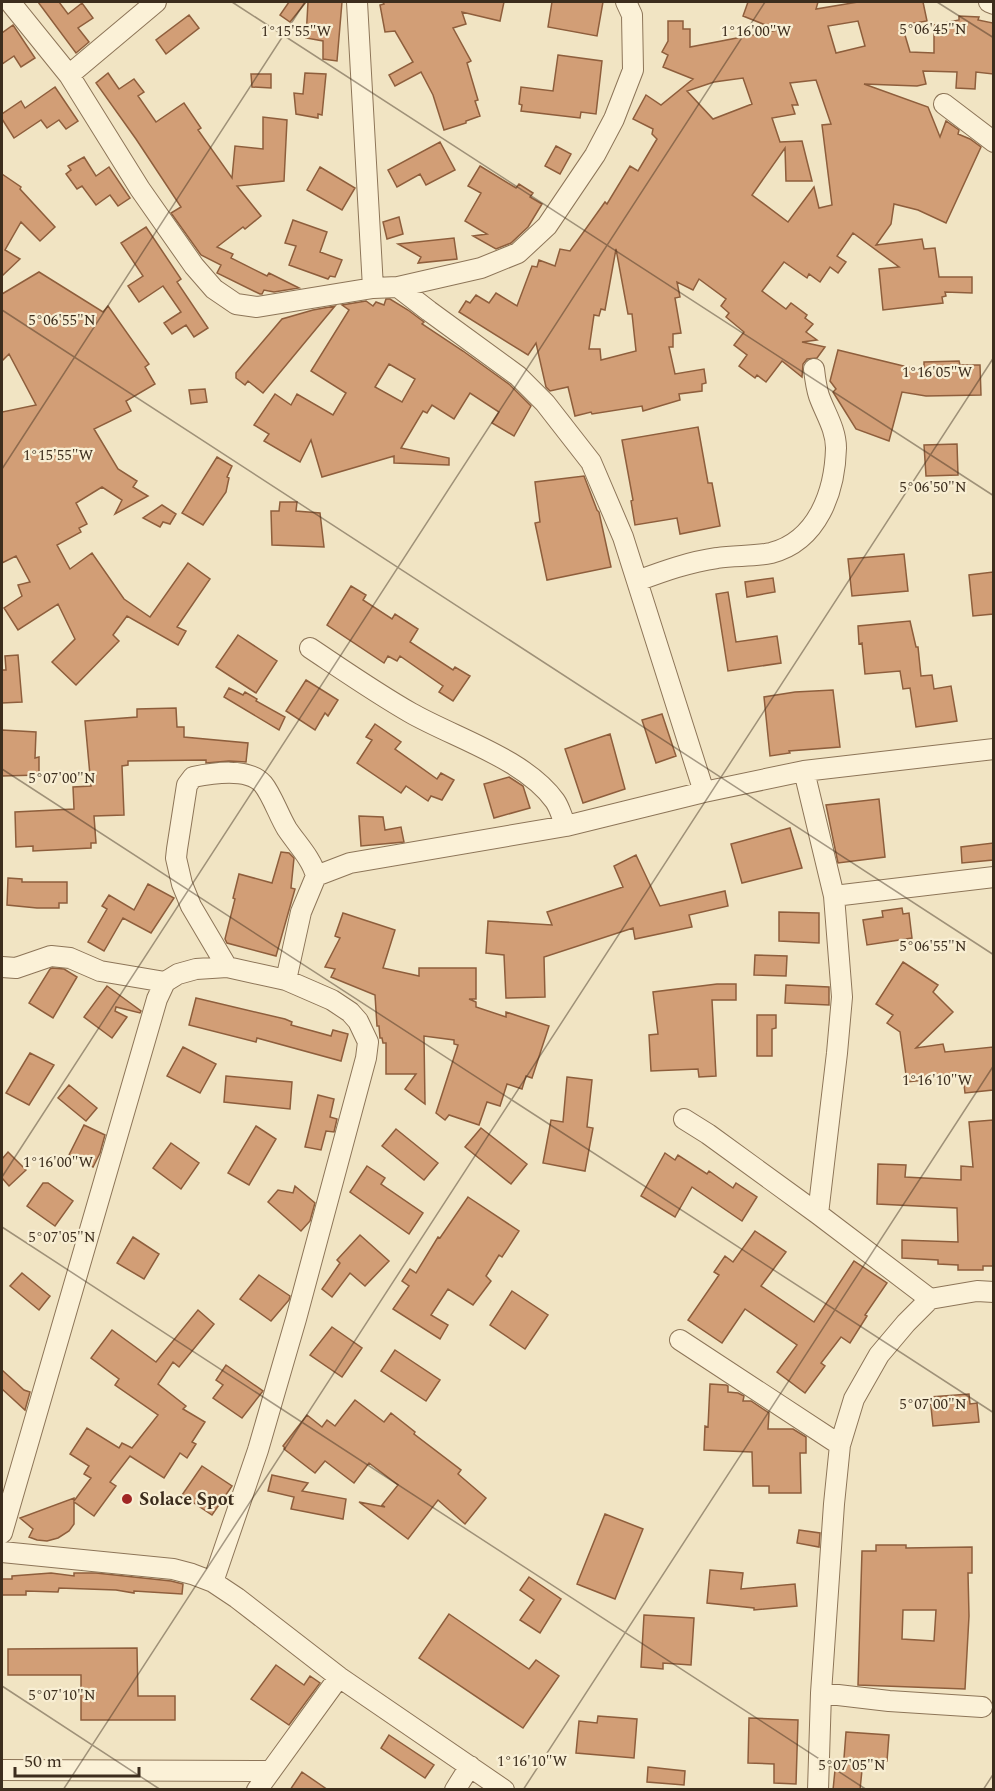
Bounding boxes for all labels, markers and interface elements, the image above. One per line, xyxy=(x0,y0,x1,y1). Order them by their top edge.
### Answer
text: 5°06'45"N xyxy=(899,18,967,41)
text: 1°15'55"W xyxy=(261,20,331,43)
text: 1°16'00"W xyxy=(721,20,791,43)
text: 5°06'55"N xyxy=(28,309,96,332)
text: 1°16'05"W xyxy=(902,361,972,384)
text: 1°15'55"W xyxy=(23,444,93,467)
text: 5°06'50"N xyxy=(899,476,967,499)
text: 5°07'00"N xyxy=(28,767,96,790)
text: 5°06'55"N xyxy=(899,935,967,958)
text: 1°16'10"W xyxy=(902,1069,972,1092)
text: 1°16'00"W xyxy=(23,1151,93,1174)
text: 5°07'05"N xyxy=(28,1226,96,1249)
text: 5°07'00"N xyxy=(899,1393,967,1416)
place label: Solace Spot xyxy=(139,1486,235,1513)
marker: Solace Spot xyxy=(120,1492,134,1506)
text: 5°07'10"N xyxy=(28,1684,96,1707)
scale bar xyxy=(15,1740,140,1778)
text: 50 m xyxy=(24,1748,62,1775)
text: 1°16'10"W xyxy=(497,1750,567,1773)
text: 5°07'05"N xyxy=(818,1754,886,1777)

